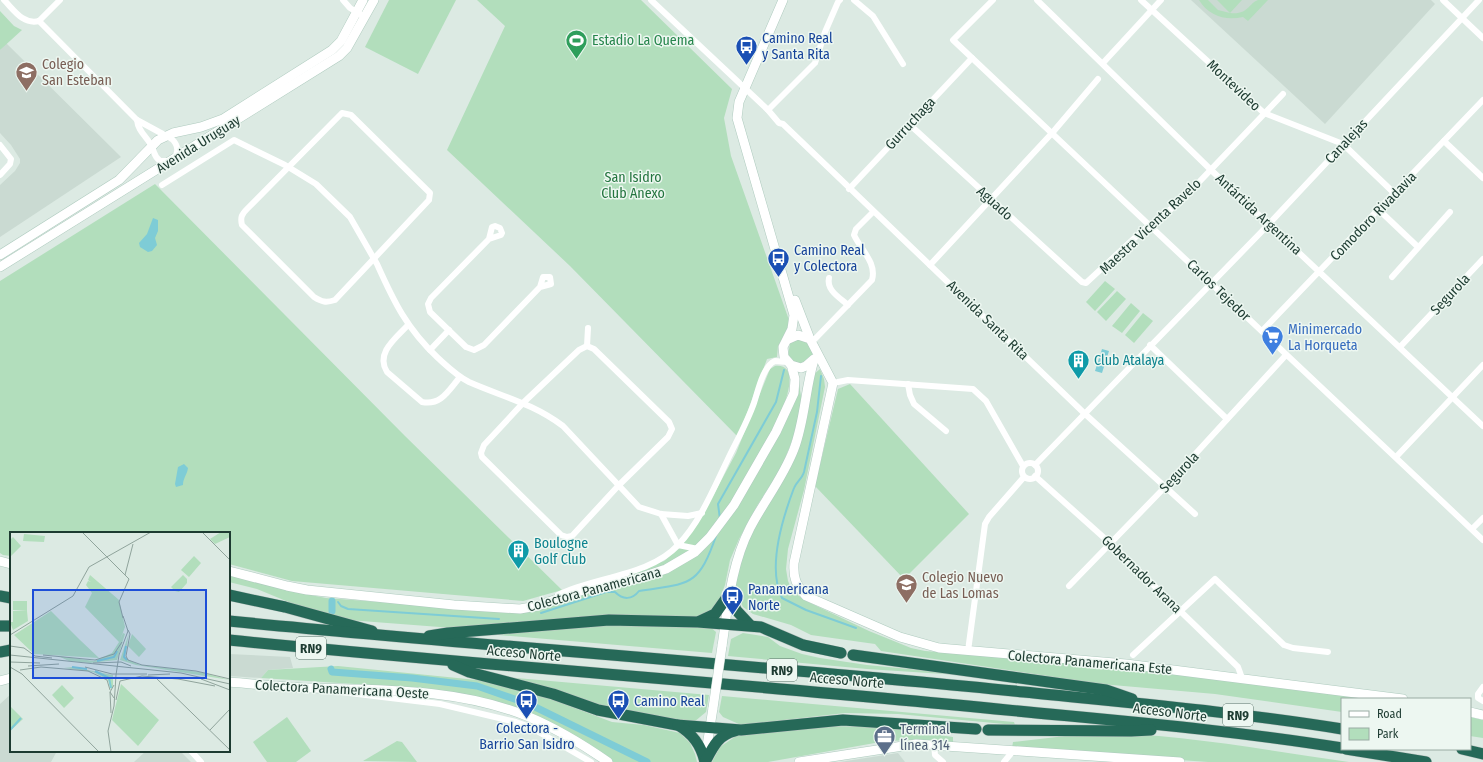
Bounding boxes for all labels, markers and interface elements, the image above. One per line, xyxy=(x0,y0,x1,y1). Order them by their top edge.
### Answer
sports icon: Estadio La Quema xyxy=(563,27,589,60)
place label: Camino Real y Santa Rita xyxy=(762,30,833,63)
place label: Estadio La Quema xyxy=(592,32,695,49)
bus stop icon: Camino Real y Santa Rita xyxy=(734,33,760,66)
place label: Colegio San Esteban xyxy=(42,56,112,89)
street label: Montevideo xyxy=(1203,56,1264,115)
school or university icon: Colegio San Esteban xyxy=(14,59,40,92)
street label: Gurruchaga xyxy=(882,93,939,153)
street label: Avenida Uruguay xyxy=(153,111,244,177)
street label: Canalejas xyxy=(1321,116,1371,167)
street label: Comodoro Rivadavia xyxy=(1327,168,1420,264)
park label: San Isidro Club Anexo xyxy=(601,169,665,202)
street label: Antártida Argentina xyxy=(1212,170,1305,259)
street label: Maestra Vicenta Ravelo xyxy=(1096,175,1205,278)
street label: Aguado xyxy=(973,183,1016,224)
place label: Camino Real y Colectora xyxy=(794,242,865,275)
bus stop icon: Camino Real y Colectora xyxy=(766,245,792,278)
street label: Carlos Tejedor xyxy=(1183,256,1254,325)
street label: Segurola xyxy=(1427,270,1474,318)
street label: Avenida Santa Rita xyxy=(943,277,1032,364)
place label: Minimercado La Horqueta xyxy=(1288,321,1362,354)
supermarket icon: Minimercado La Horqueta xyxy=(1260,324,1286,357)
building icon: Club Atalaya xyxy=(1066,347,1092,380)
place label: Club Atalaya xyxy=(1094,352,1165,369)
street label: Segurola xyxy=(1156,448,1203,496)
inset map xyxy=(10,532,230,752)
street label: Gobernador Arana xyxy=(1098,532,1185,617)
place label: Boulogne Golf Club xyxy=(534,535,588,568)
building icon: Boulogne Golf Club xyxy=(506,538,532,571)
street label: Colectora Panamericana xyxy=(525,563,663,616)
place label: Colegio Nuevo de Las Lomas xyxy=(922,569,1004,602)
school or university icon: Colegio Nuevo de Las Lomas xyxy=(893,572,919,605)
place label: Panamericana Norte xyxy=(748,581,829,614)
bus stop icon: Panamericana Norte xyxy=(719,584,745,617)
road number: RN9 xyxy=(296,637,326,659)
street label: Acceso Norte xyxy=(486,642,562,665)
street label: Colectora Panamericana Este xyxy=(1007,647,1173,678)
road number: RN9 xyxy=(767,659,797,681)
street label: Acceso Norte xyxy=(809,669,885,692)
street label: Colectora Panamericana Oeste xyxy=(255,676,429,703)
bus stop icon: Colectora - Barrio San Isidro xyxy=(514,687,540,720)
bus stop icon: Camino Real xyxy=(605,688,631,721)
place label: Camino Real xyxy=(634,693,705,710)
legend xyxy=(1341,698,1471,750)
street label: Acceso Norte xyxy=(1132,700,1208,725)
road number: RN9 xyxy=(1223,704,1253,726)
text: Road xyxy=(1377,707,1402,721)
place label: Colectora - Barrio San Isidro xyxy=(479,720,575,753)
place label: Terminal línea 314 xyxy=(900,721,950,754)
office icon: Terminal línea 314 xyxy=(872,724,898,757)
text: Park xyxy=(1377,727,1399,741)

